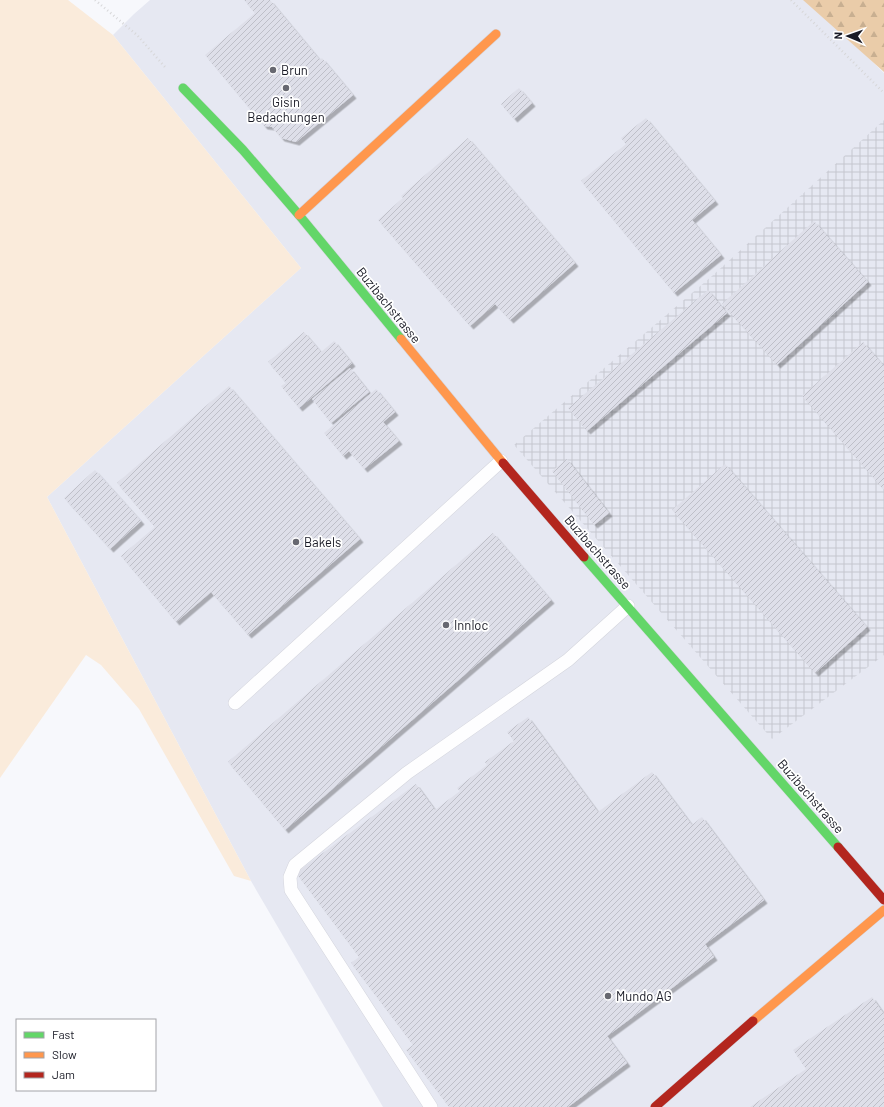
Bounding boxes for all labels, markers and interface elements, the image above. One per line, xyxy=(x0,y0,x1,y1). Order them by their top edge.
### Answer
north arrow xyxy=(828,16,868,56)
text: N xyxy=(831,32,844,40)
place label: Brun xyxy=(281,62,308,78)
marker: Brun xyxy=(268,65,278,75)
marker: Gisin Bedachungen xyxy=(281,83,291,93)
place label: Gisin Bedachungen xyxy=(247,94,325,125)
street label: Buzibachstrasse xyxy=(353,264,425,346)
street label: Buzibachstrasse xyxy=(561,512,635,592)
place label: Bakels xyxy=(304,534,341,550)
marker: Bakels xyxy=(291,537,301,547)
place label: Innloc xyxy=(454,617,488,633)
marker: Innloc xyxy=(441,620,451,630)
street label: Buzibachstrasse xyxy=(774,756,848,836)
place label: Mundo AG xyxy=(616,988,672,1004)
marker: Mundo AG xyxy=(603,991,613,1001)
legend xyxy=(16,1019,156,1091)
text: Fast xyxy=(52,1027,75,1041)
text: Slow xyxy=(52,1047,77,1061)
text: Jam xyxy=(52,1067,75,1081)

